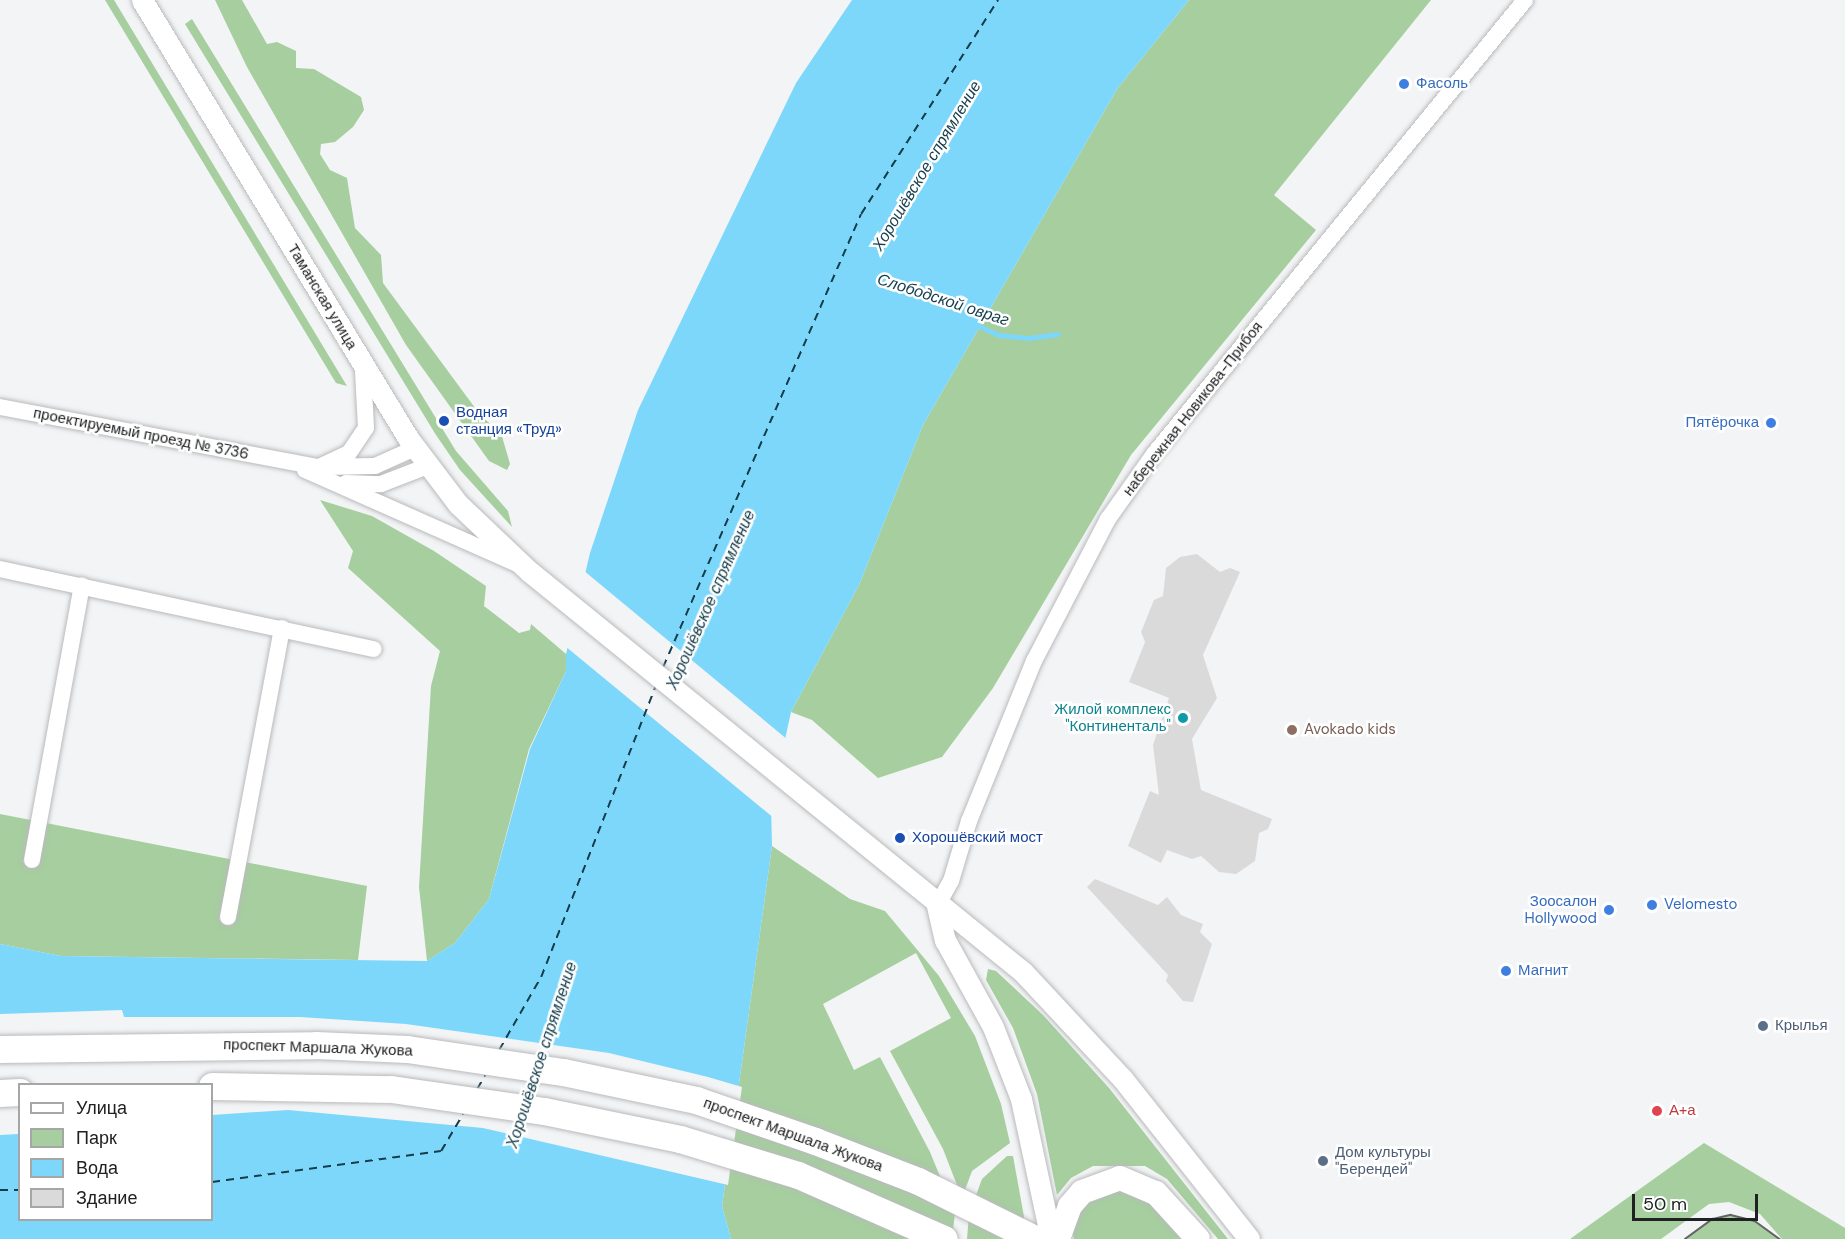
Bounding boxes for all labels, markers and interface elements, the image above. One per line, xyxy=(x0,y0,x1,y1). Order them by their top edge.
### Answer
place label: Фасоль xyxy=(1416,75,1468,93)
marker: Фасоль xyxy=(1397,77,1411,91)
water label: Хорошёвское спрямление xyxy=(869,78,985,254)
street label: Таманская улица xyxy=(283,241,361,353)
water label: Слободской овраг xyxy=(875,270,1011,330)
street label: набережная Новикова-Прибоя xyxy=(1119,318,1267,500)
place label: Водная станция «Труд» xyxy=(456,403,562,438)
street label: проектируемый проезд № 3736 xyxy=(32,404,250,464)
marker: Водная станция «Труд» xyxy=(437,414,451,428)
place label: Пятёрочка xyxy=(1685,414,1759,432)
marker: Пятёрочка xyxy=(1764,416,1778,430)
water label: Хорошёвское спрямление xyxy=(663,507,759,693)
place label: Жилой комплекс "Континенталь" xyxy=(1054,700,1171,735)
marker: Жилой комплекс "Континенталь" xyxy=(1176,711,1190,725)
place label: Avokado kids xyxy=(1304,721,1396,739)
marker: Avokado kids xyxy=(1285,723,1299,737)
place label: Хорошёвский мост xyxy=(912,829,1043,847)
marker: Хорошёвский мост xyxy=(893,831,907,845)
place label: Зоосалон Hollywood xyxy=(1525,892,1597,927)
place label: Velomesto xyxy=(1664,896,1737,914)
marker: Velomesto xyxy=(1645,898,1659,912)
marker: Зоосалон Hollywood xyxy=(1602,903,1616,917)
water label: Хорошёвское спрямление xyxy=(503,959,581,1151)
place label: Магнит xyxy=(1518,962,1568,980)
marker: Магнит xyxy=(1499,964,1513,978)
place label: Крылья xyxy=(1775,1017,1828,1035)
marker: Крылья xyxy=(1756,1019,1770,1033)
street label: проспект Маршала Жукова xyxy=(223,1036,413,1060)
legend xyxy=(18,1083,213,1221)
street label: проспект Маршала Жукова xyxy=(701,1094,885,1176)
text: Улица xyxy=(76,1096,127,1120)
place label: А+а xyxy=(1669,1102,1696,1120)
marker: А+а xyxy=(1650,1104,1664,1118)
text: Парк xyxy=(76,1126,117,1150)
place label: Дом культуры "Берендей" xyxy=(1335,1143,1431,1178)
marker: Дом культуры "Берендей" xyxy=(1316,1154,1330,1168)
text: Вода xyxy=(76,1156,118,1180)
scale bar xyxy=(1635,1182,1761,1220)
text: Здание xyxy=(76,1186,137,1210)
text: 50 m xyxy=(1643,1192,1687,1216)

